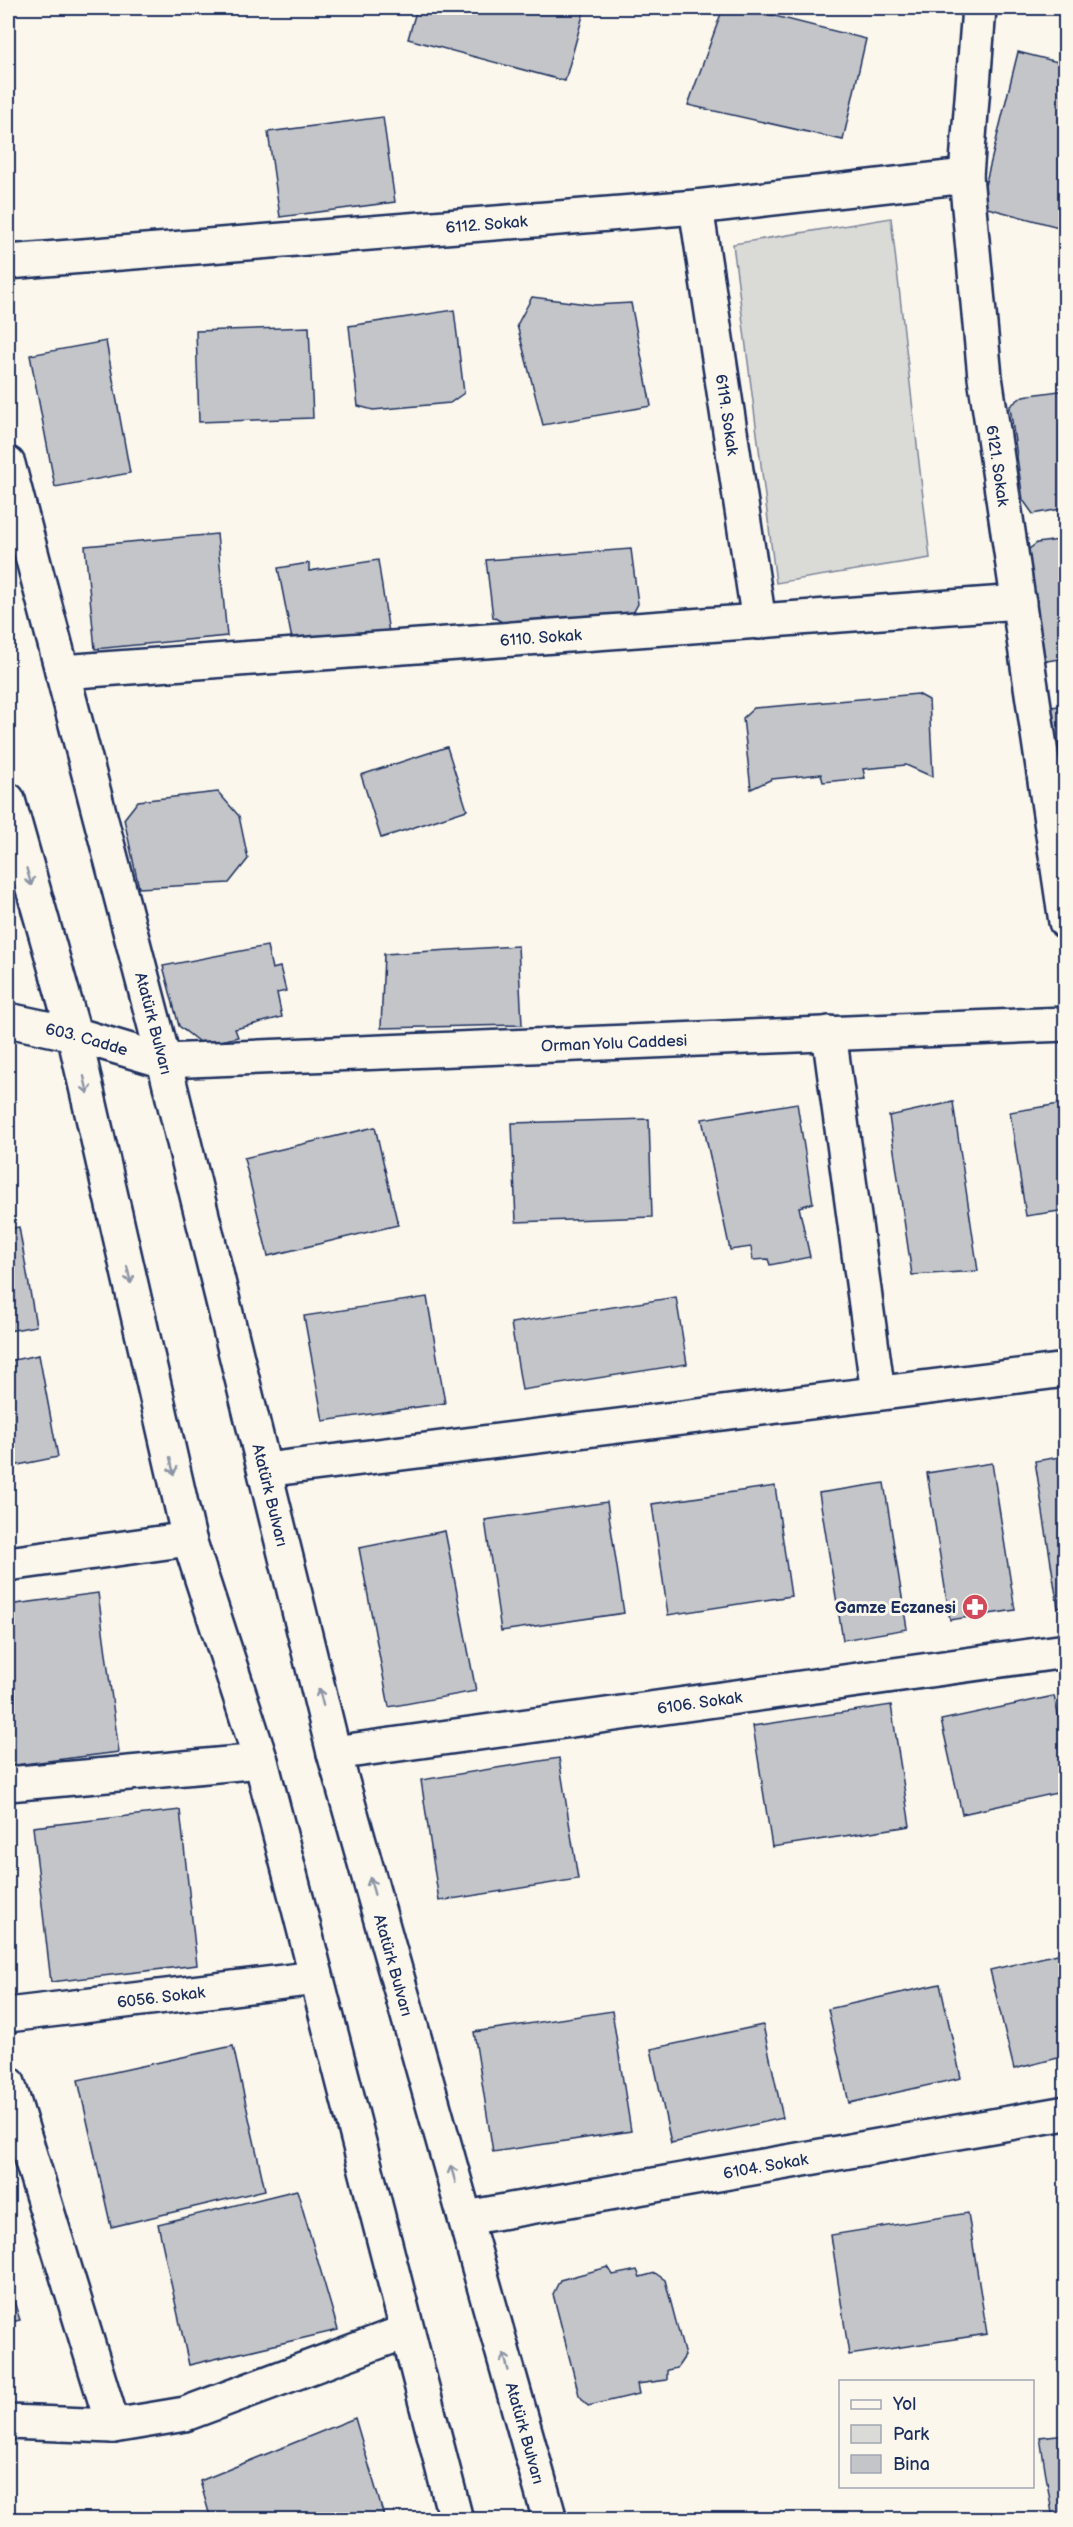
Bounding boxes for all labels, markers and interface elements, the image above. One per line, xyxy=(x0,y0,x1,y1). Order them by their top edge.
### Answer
street label: 6112. Sokak xyxy=(445,212,528,238)
street label: 6119. Sokak xyxy=(711,373,742,457)
street label: 6121. Sokak xyxy=(981,424,1012,508)
street label: 6110. Sokak xyxy=(499,626,583,651)
one-way arrow xyxy=(24,867,35,886)
street label: Atatürk Bulvarı xyxy=(130,971,175,1077)
street label: 603. Cadde xyxy=(43,1020,130,1061)
street label: Orman Yolu Caddesi xyxy=(541,1032,688,1057)
one-way arrow xyxy=(80,1075,92,1094)
one-way arrow xyxy=(124,1265,135,1285)
street label: Atatürk Bulvarı xyxy=(247,1442,291,1549)
one-way arrow xyxy=(167,1455,178,1475)
pharmacy icon: Gamze Eczanesi xyxy=(960,1592,990,1622)
place label: Gamze Eczanesi xyxy=(835,1599,956,1618)
one-way arrow xyxy=(314,1688,326,1707)
street label: 6106. Sokak xyxy=(656,1688,744,1719)
one-way arrow xyxy=(366,1877,377,1896)
street label: Atatürk Bulvarı xyxy=(369,1913,416,2019)
street label: 6056. Sokak xyxy=(116,1983,206,2013)
street label: 6104. Sokak xyxy=(722,2150,810,2184)
one-way arrow xyxy=(447,2165,458,2184)
one-way arrow xyxy=(500,2353,511,2372)
street label: Atatürk Bulvarı xyxy=(501,2380,547,2486)
legend xyxy=(839,2380,1034,2488)
text: Yol xyxy=(892,2394,916,2415)
text: Park xyxy=(893,2424,929,2445)
text: Bina xyxy=(893,2454,930,2475)

